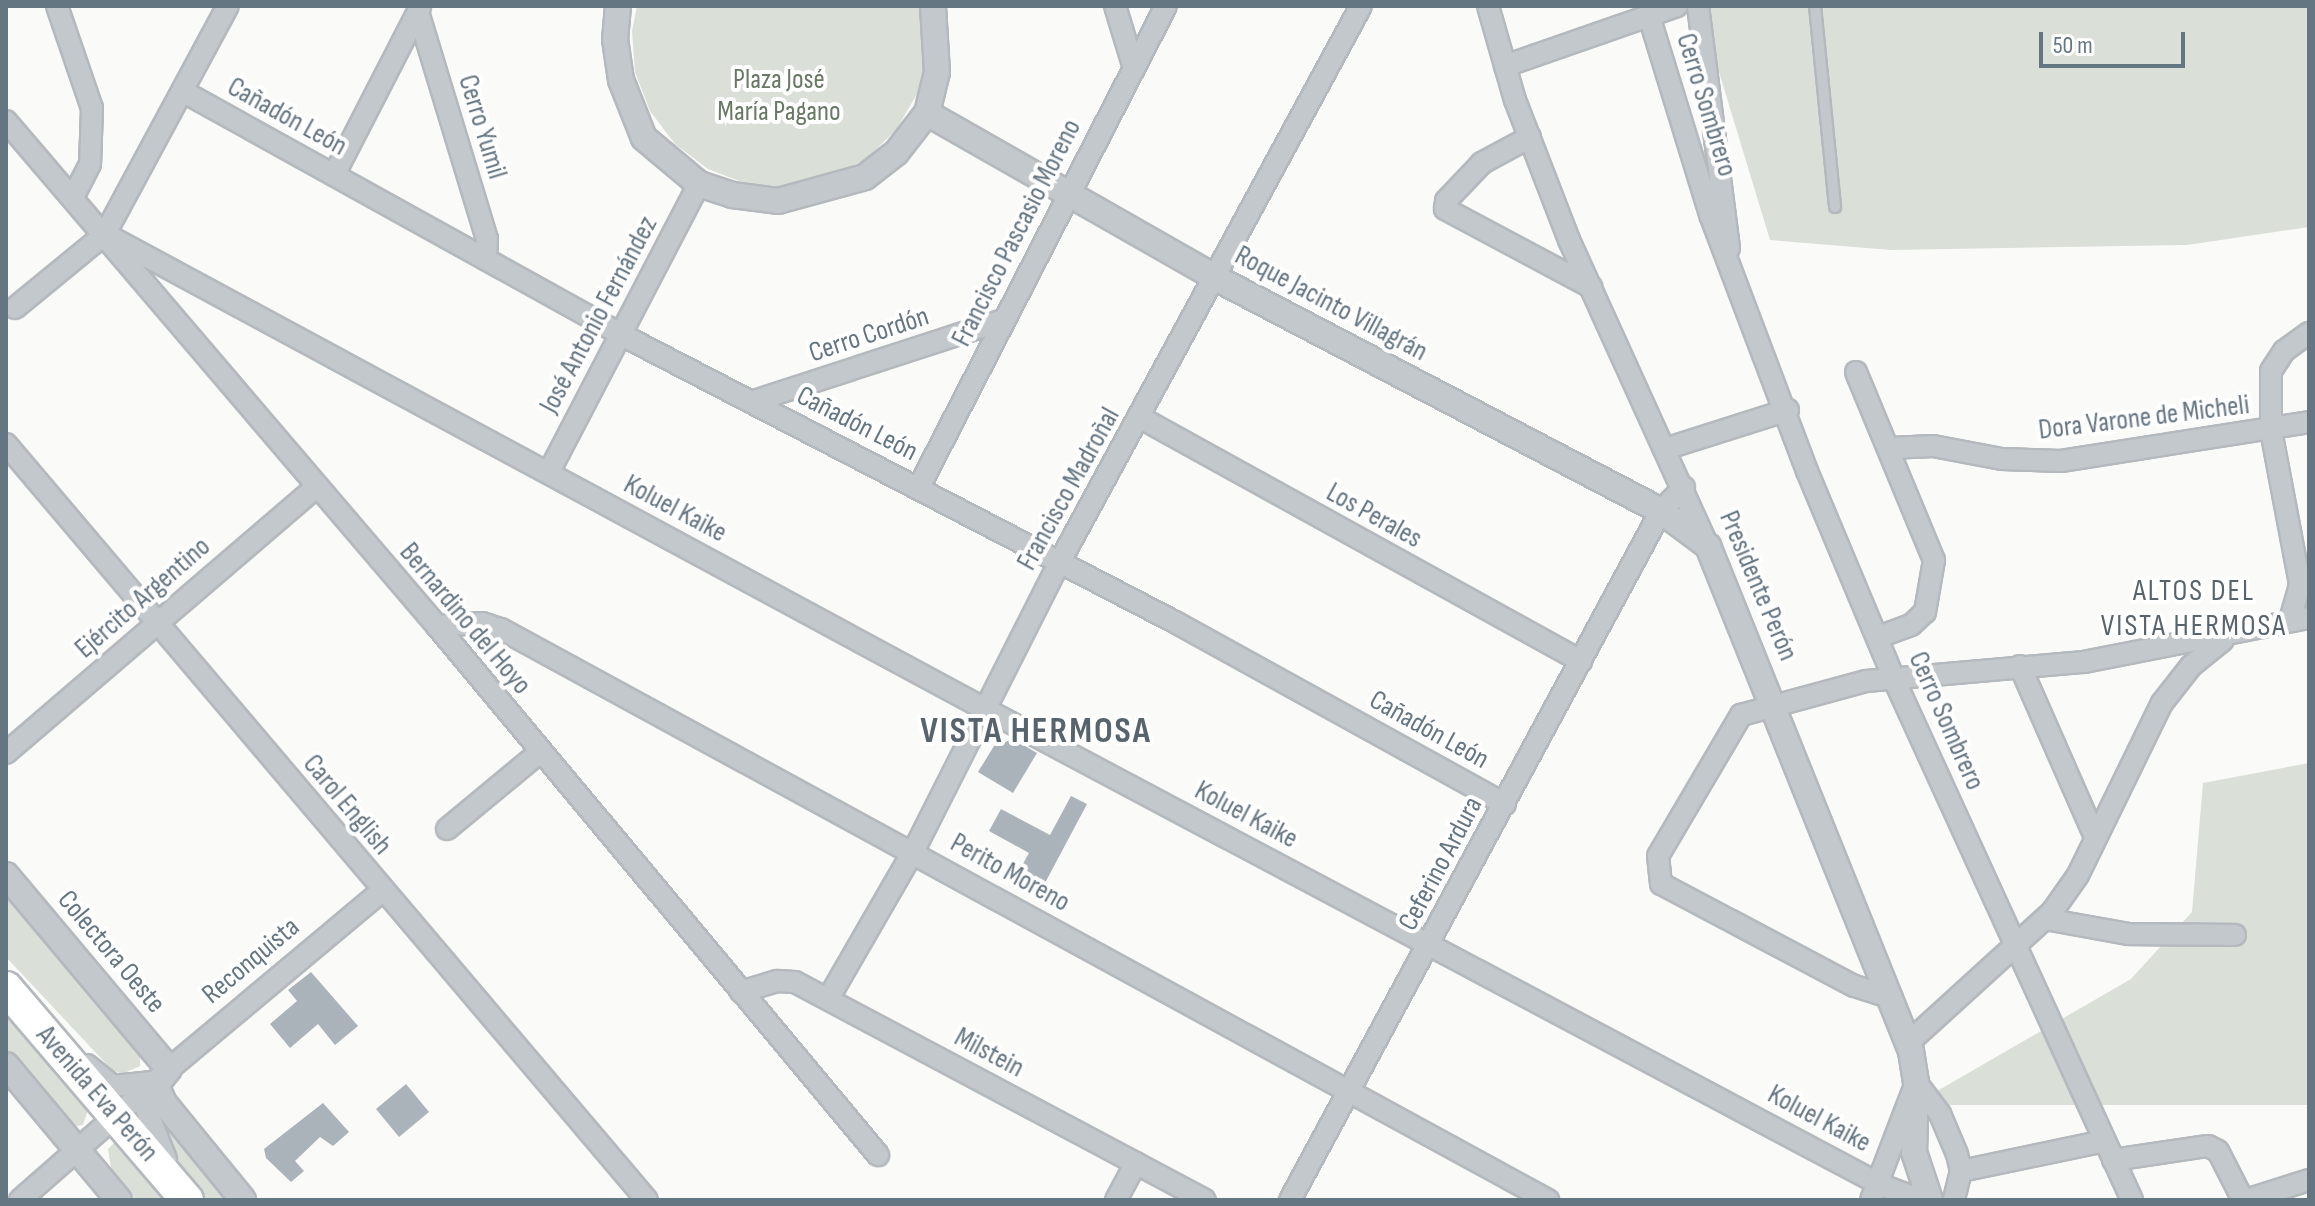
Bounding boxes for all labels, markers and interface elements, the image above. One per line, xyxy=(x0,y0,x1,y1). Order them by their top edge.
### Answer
scale bar xyxy=(2043,16,2189,66)
street label: Cerro Sombrero xyxy=(1668,30,1744,180)
text: 50 m xyxy=(2053,31,2093,60)
park label: Plaza José María Pagano xyxy=(717,63,841,129)
street label: Cañadón León xyxy=(221,70,353,164)
street label: Cerro Yumil xyxy=(450,71,514,183)
street label: Francisco Pascasio Moreno xyxy=(945,114,1089,352)
street label: José Antonio Fernández xyxy=(533,211,665,419)
street label: Roque Jacinto Villagrán xyxy=(1229,239,1433,369)
street label: Cerro Cordón xyxy=(805,300,933,370)
street label: Cañadón León xyxy=(791,379,923,469)
street label: Dora Varone de Micheli xyxy=(2037,388,2251,448)
street label: Francisco Madroñal xyxy=(1010,402,1128,576)
street label: Koluel Kaike xyxy=(618,468,732,550)
street label: Los Perales xyxy=(1320,476,1428,556)
street label: Presidente Perón xyxy=(1711,506,1805,666)
street label: Ejército Argentino xyxy=(69,530,217,666)
street label: Bernardino del Hoyo xyxy=(392,536,538,702)
district label: ALTOS DEL VISTA HERMOSA xyxy=(2101,573,2287,644)
street label: Cerro Sombrero xyxy=(1901,647,1991,795)
street label: Cañadón León xyxy=(1363,683,1495,777)
district label: VISTA HERMOSA xyxy=(920,710,1152,754)
street label: Carol English xyxy=(295,748,399,862)
street label: Koluel Kaike xyxy=(1189,774,1303,856)
street label: Ceferino Ardura xyxy=(1392,791,1490,937)
street label: Perito Moreno xyxy=(944,826,1076,920)
street label: Colectora Oeste xyxy=(50,884,172,1020)
street label: Reconquista xyxy=(196,911,306,1011)
street label: Avenida Eva Perón xyxy=(29,1019,165,1169)
street label: Milstein xyxy=(949,1021,1029,1085)
street label: Koluel Kaike xyxy=(1762,1078,1876,1160)

